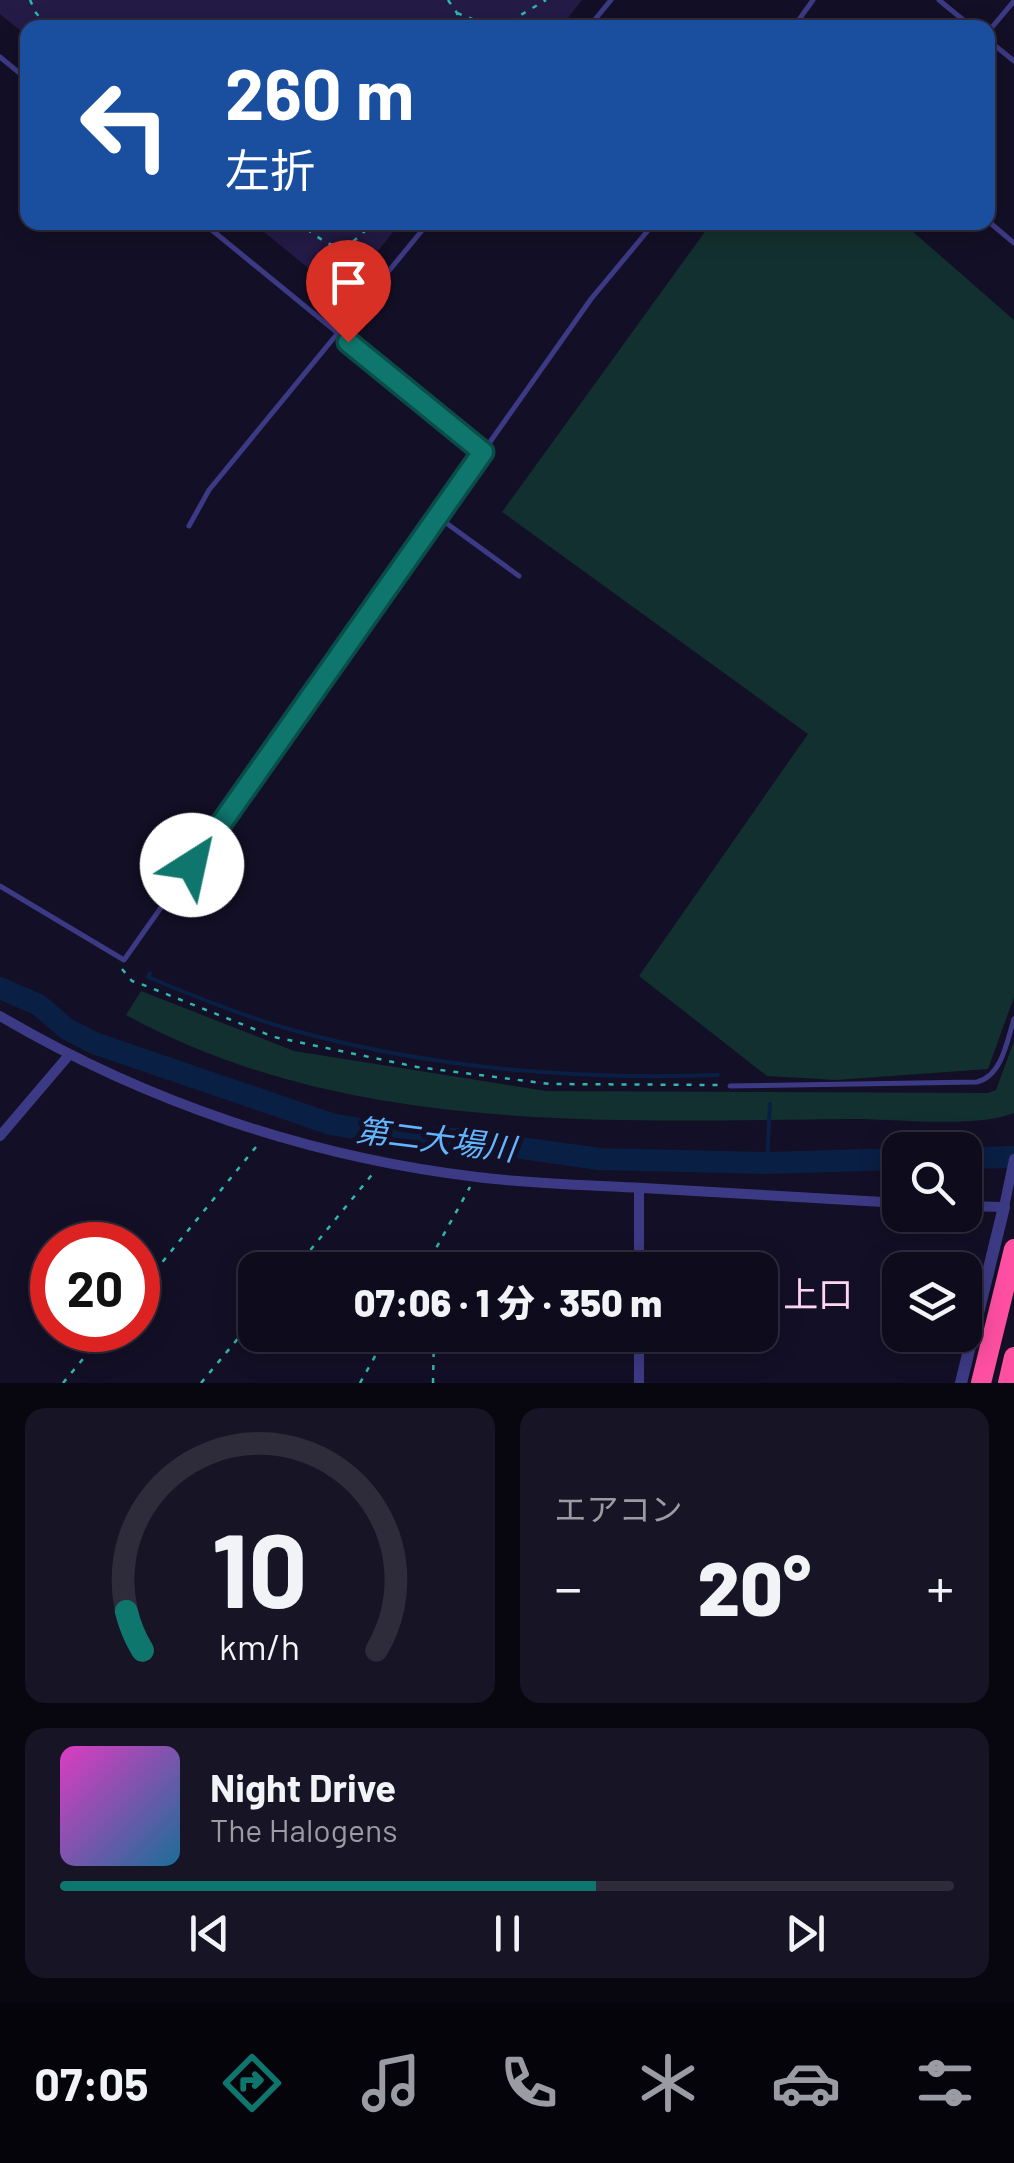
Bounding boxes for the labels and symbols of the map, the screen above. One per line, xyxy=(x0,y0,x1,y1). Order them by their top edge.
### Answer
pin xyxy=(306,240,391,343)
position arrow xyxy=(140,813,244,917)
water label: 第二大場川 xyxy=(354,1109,521,1167)
speed limit sign: 20 xyxy=(30,1222,160,1352)
district label: 上口 xyxy=(783,1272,853,1314)

